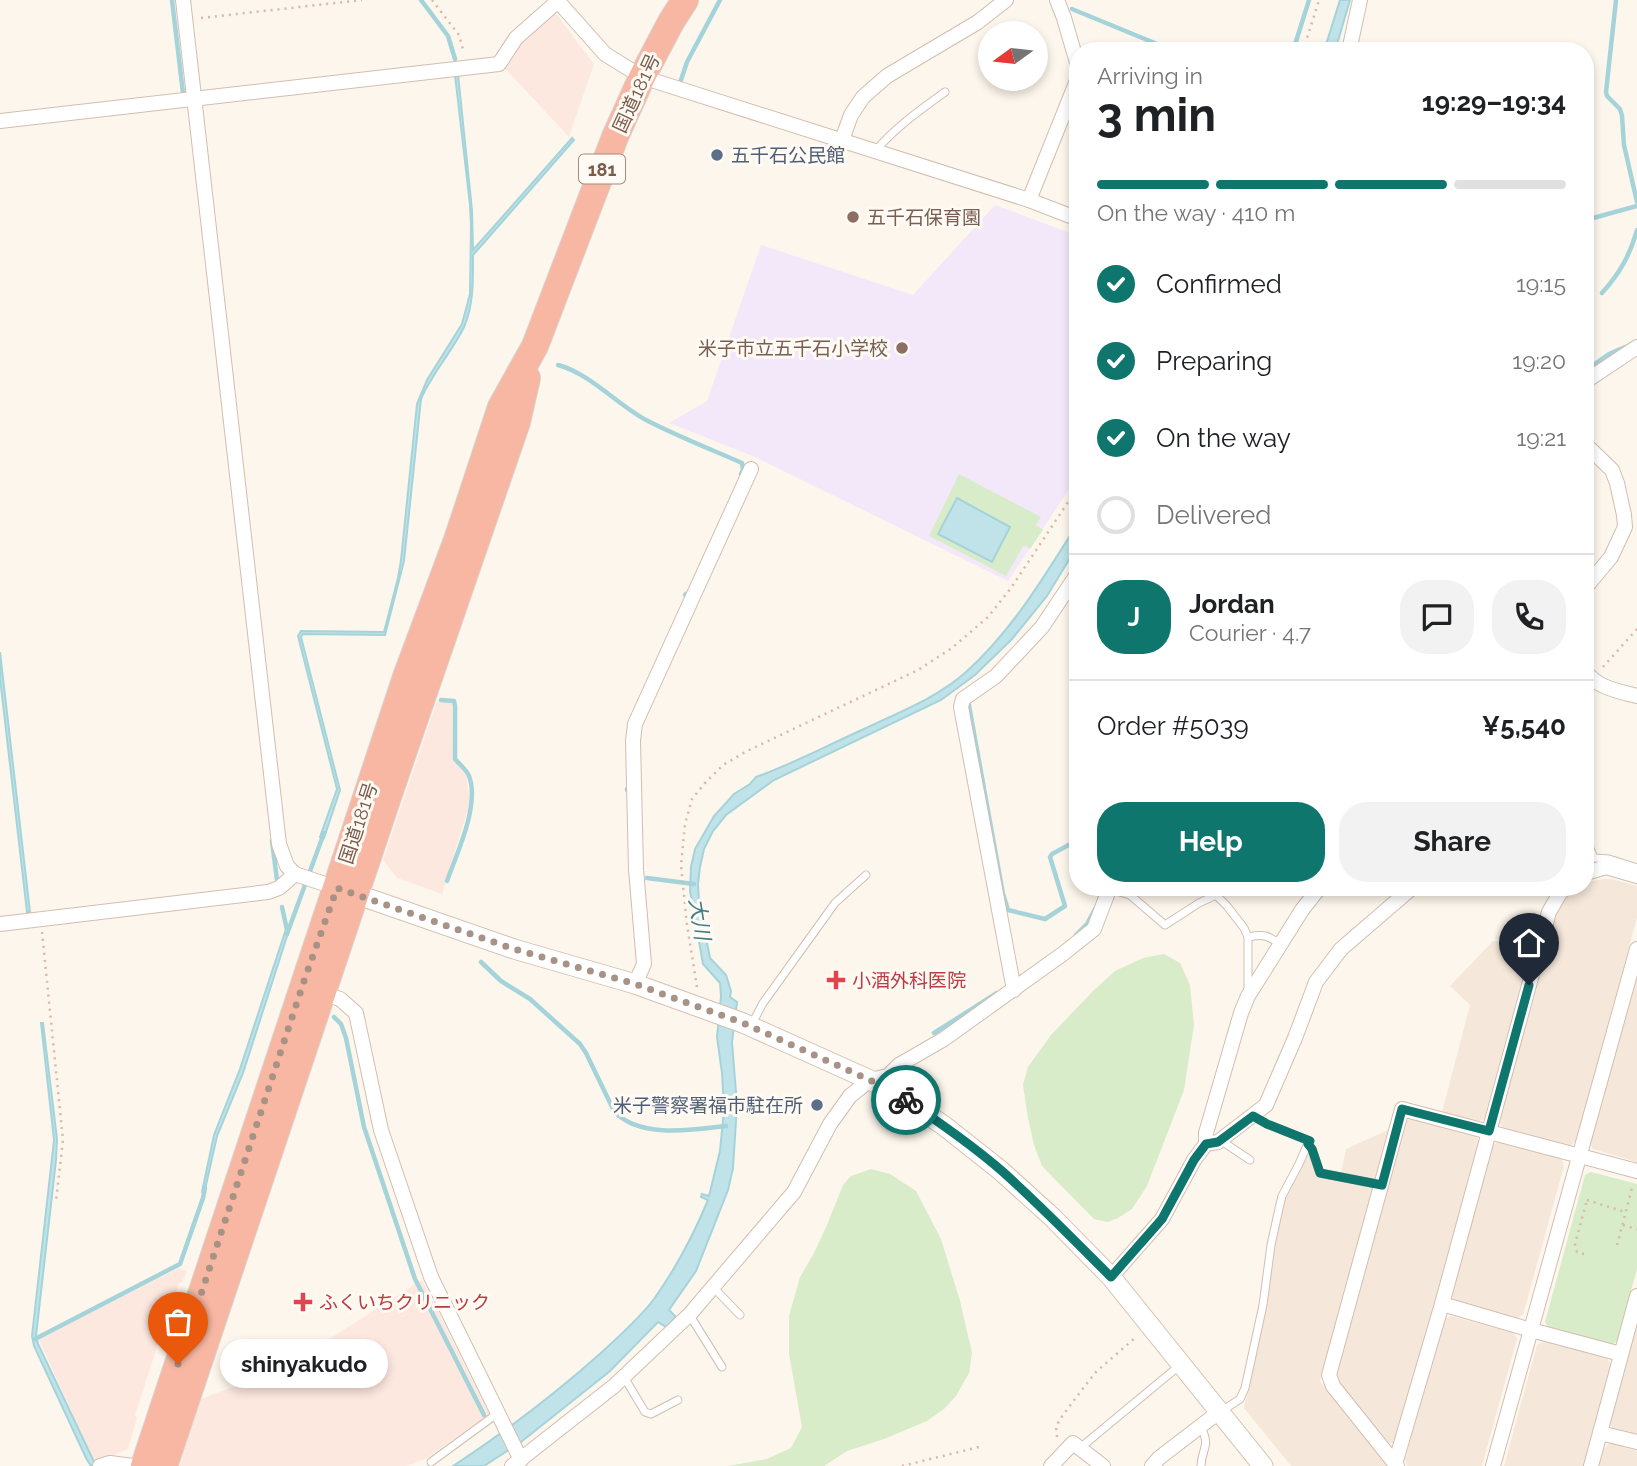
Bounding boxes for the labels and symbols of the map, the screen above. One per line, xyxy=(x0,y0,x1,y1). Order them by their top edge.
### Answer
north arrow xyxy=(978,21,1048,91)
street label: 国道181号 xyxy=(608,50,664,136)
place label: 五千石公民館 xyxy=(731,144,845,166)
marker: 五千石公民館 xyxy=(709,147,725,163)
road number: 181 xyxy=(579,154,625,184)
place label: 五千石保育園 xyxy=(867,206,981,228)
marker: 五千石保育園 xyxy=(845,209,861,225)
place label: 米子市立五千石小学校 xyxy=(698,337,888,359)
marker: 米子市立五千石小学校 xyxy=(894,340,910,356)
street label: 国道181号 xyxy=(334,779,382,867)
water label: 大川 xyxy=(684,896,716,944)
pin xyxy=(1499,913,1559,985)
place label: 小酒外科医院 xyxy=(852,969,966,991)
marker: 小酒外科医院 xyxy=(826,970,846,990)
courier xyxy=(871,1065,941,1135)
place label: 米子警察署福市駐在所 xyxy=(613,1094,803,1116)
marker: 米子警察署福市駐在所 xyxy=(809,1097,825,1113)
place label: ふくいちクリニック xyxy=(319,1291,490,1313)
pin xyxy=(148,1292,208,1364)
marker: ふくいちクリニック xyxy=(293,1292,313,1312)
callout: shinyakudo xyxy=(220,1340,388,1388)

